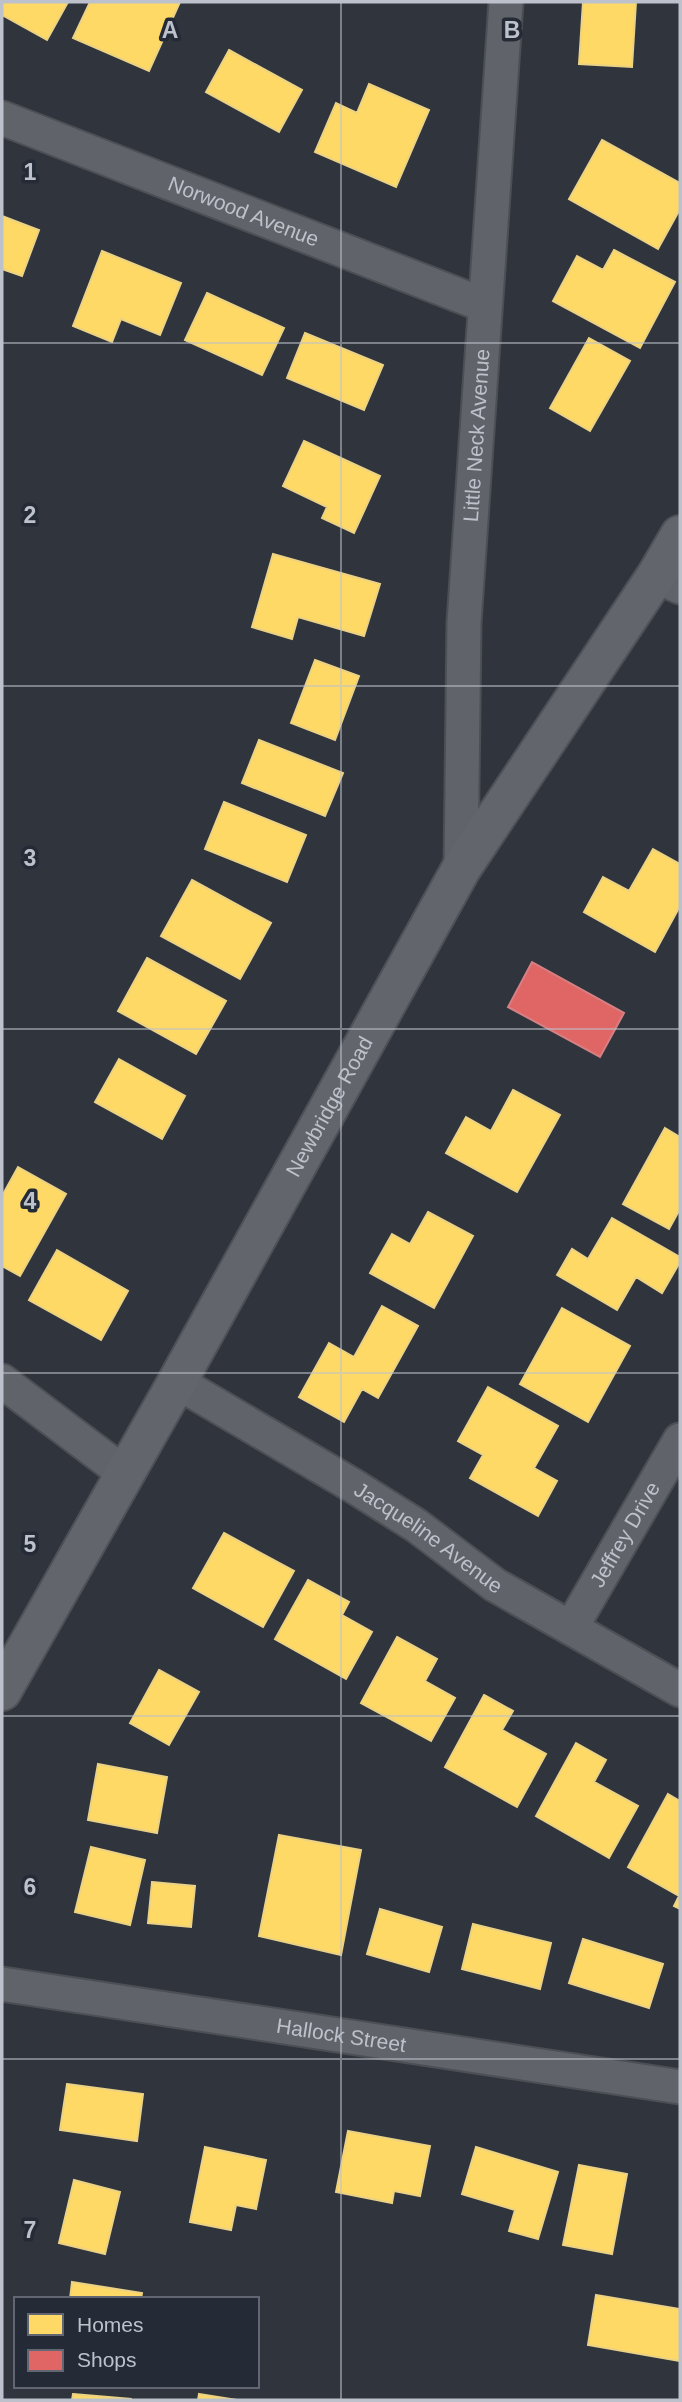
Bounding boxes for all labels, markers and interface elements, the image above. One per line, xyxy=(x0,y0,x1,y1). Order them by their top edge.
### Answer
text: A xyxy=(162,17,178,43)
text: B xyxy=(504,17,520,43)
text: 1 xyxy=(24,159,37,185)
street label: Norwood Avenue xyxy=(165,172,322,251)
street label: Little Neck Avenue xyxy=(459,348,494,523)
text: 2 xyxy=(24,502,36,528)
text: 3 xyxy=(24,845,36,871)
street label: Newbridge Road xyxy=(281,1032,377,1180)
text: 4 xyxy=(24,1188,37,1214)
street label: Jacqueline Avenue xyxy=(350,1477,506,1598)
street label: Jeffrey Drive xyxy=(585,1478,664,1591)
text: 5 xyxy=(24,1531,37,1557)
text: 6 xyxy=(24,1874,36,1900)
street label: Hallock Street xyxy=(275,2014,408,2056)
text: 7 xyxy=(24,2217,36,2243)
legend xyxy=(14,2297,259,2388)
text: Homes xyxy=(77,2313,144,2336)
text: Shops xyxy=(77,2348,137,2371)

